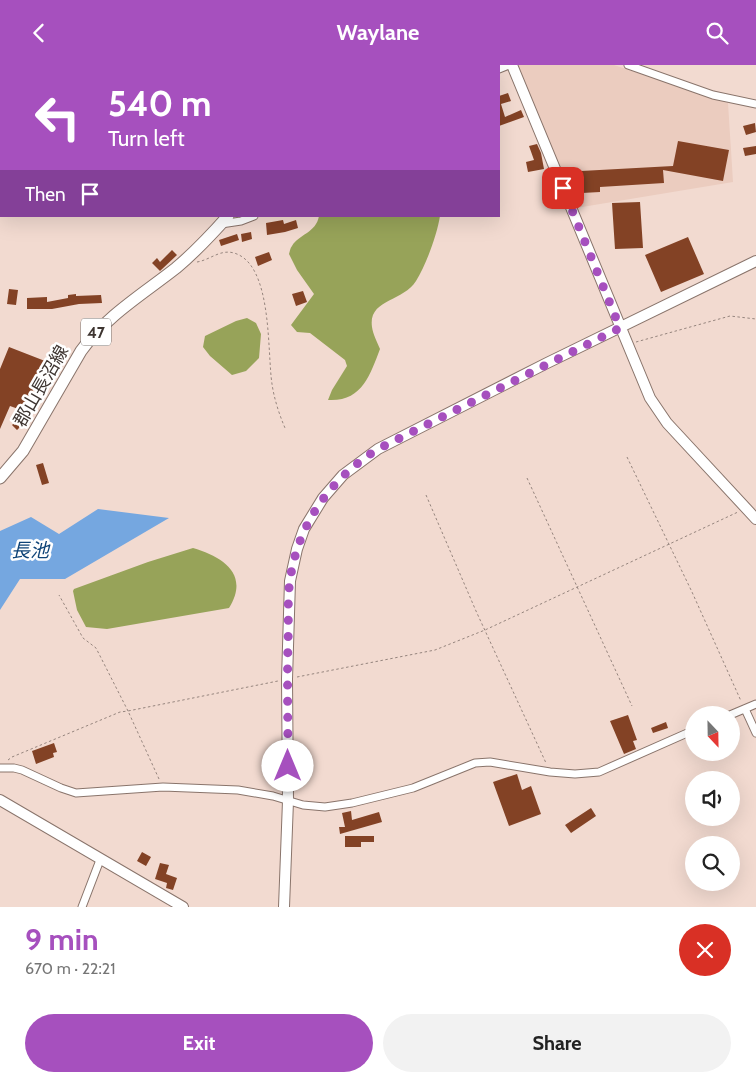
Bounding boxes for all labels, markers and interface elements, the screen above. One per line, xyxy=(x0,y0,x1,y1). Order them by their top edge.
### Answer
icon: back xyxy=(25,19,53,47)
text: Waylane xyxy=(337,19,419,46)
icon: search xyxy=(703,19,731,47)
text: 540 m xyxy=(108,82,212,125)
icon: left xyxy=(25,85,90,150)
text: Turn left xyxy=(108,125,185,152)
pin xyxy=(542,167,584,209)
icon: arrive xyxy=(549,174,577,202)
icon: arrive xyxy=(76,180,104,208)
text: Then xyxy=(25,183,66,206)
road number: 47 xyxy=(81,318,111,345)
street label: 郡山長沼線 xyxy=(9,342,73,430)
water label: 長池 xyxy=(11,539,51,562)
north arrow xyxy=(685,706,740,761)
map controls xyxy=(685,706,740,891)
position arrow xyxy=(261,739,313,791)
button: sound xyxy=(685,771,740,826)
button: search xyxy=(685,836,740,891)
text: 9 min xyxy=(25,921,98,958)
button: close xyxy=(679,924,731,976)
text: 670 m · 22:21 xyxy=(25,959,115,978)
button: Exit xyxy=(25,1014,373,1072)
button: Share xyxy=(383,1014,731,1072)

